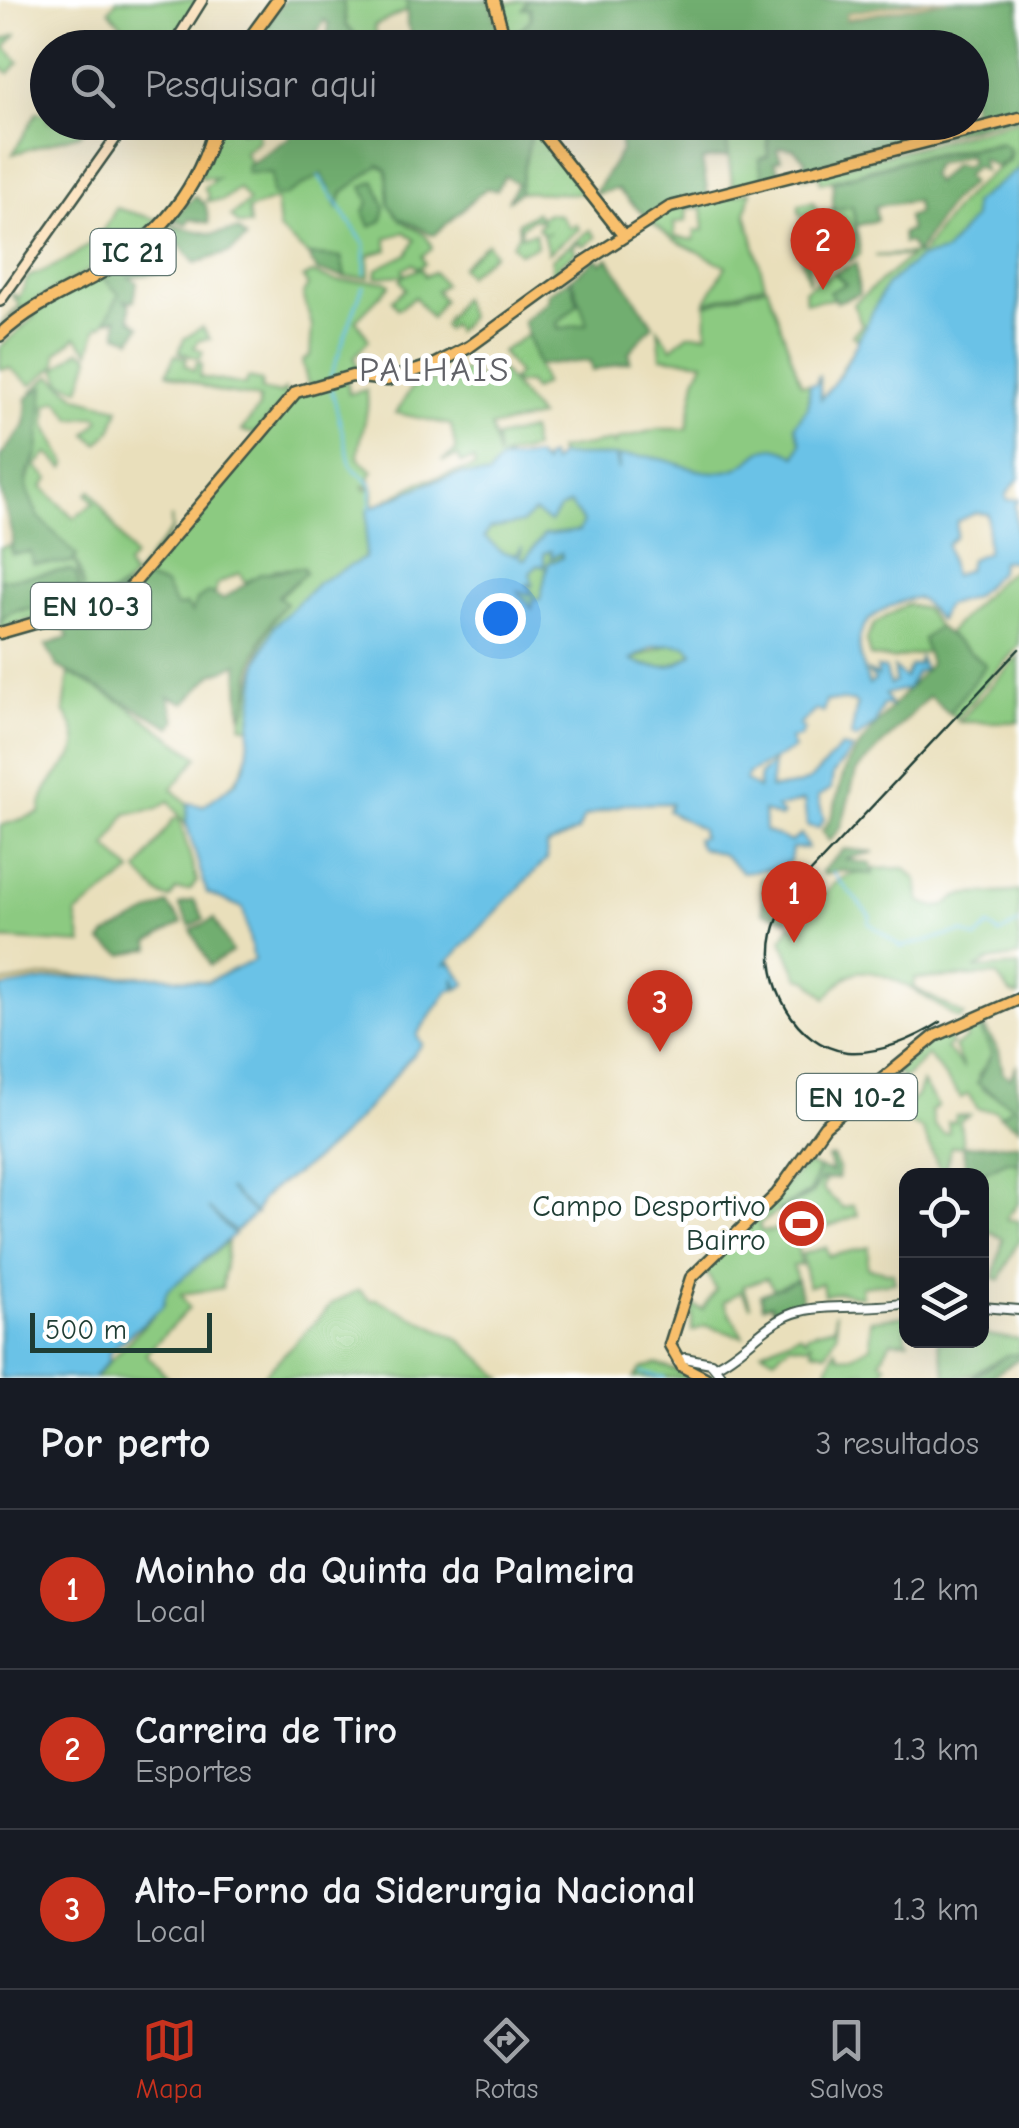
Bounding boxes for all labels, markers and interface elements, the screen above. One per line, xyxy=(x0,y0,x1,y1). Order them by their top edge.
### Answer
search box xyxy=(30,30,989,140)
icon: search xyxy=(65,58,120,113)
text: Pesquisar aqui xyxy=(145,63,377,107)
pin: 2 xyxy=(790,208,856,290)
road number: IC 21 xyxy=(90,229,176,275)
district label: PALHAIS xyxy=(359,349,511,390)
road number: EN 10-3 xyxy=(31,583,151,629)
your location xyxy=(475,593,526,644)
pin: 1 xyxy=(762,860,826,943)
pin: 3 xyxy=(628,970,692,1052)
road number: EN 10-2 xyxy=(797,1074,917,1120)
map controls xyxy=(899,1168,989,1348)
button: locate xyxy=(899,1168,989,1258)
place label: Campo Desportivo Bairro xyxy=(532,1189,766,1258)
sports icon: Campo Desportivo Bairro xyxy=(775,1197,827,1249)
button: layers xyxy=(899,1258,989,1348)
scale bar xyxy=(30,1308,212,1352)
text: 500 m xyxy=(45,1314,127,1346)
text: Por perto xyxy=(40,1419,211,1468)
text: 3 resultados xyxy=(816,1425,979,1462)
text: Moinho da Quinta da Palmeira xyxy=(135,1549,635,1593)
text: 1 xyxy=(66,1571,79,1608)
text: 1.2 km xyxy=(892,1571,979,1608)
text: Local xyxy=(135,1593,206,1630)
text: Carreira de Tiro xyxy=(135,1709,397,1753)
text: 2 xyxy=(65,1731,80,1768)
text: 1.3 km xyxy=(893,1731,979,1768)
text: Esportes xyxy=(135,1753,252,1790)
text: Alto-Forno da Siderurgia Nacional xyxy=(135,1869,695,1913)
text: 3 xyxy=(65,1891,80,1928)
text: 1.3 km xyxy=(893,1891,979,1928)
text: Local xyxy=(135,1913,206,1950)
tab: Mapa xyxy=(136,2013,203,2105)
tab: Rotas xyxy=(474,2013,538,2105)
tab: Salvos xyxy=(810,2013,883,2105)

